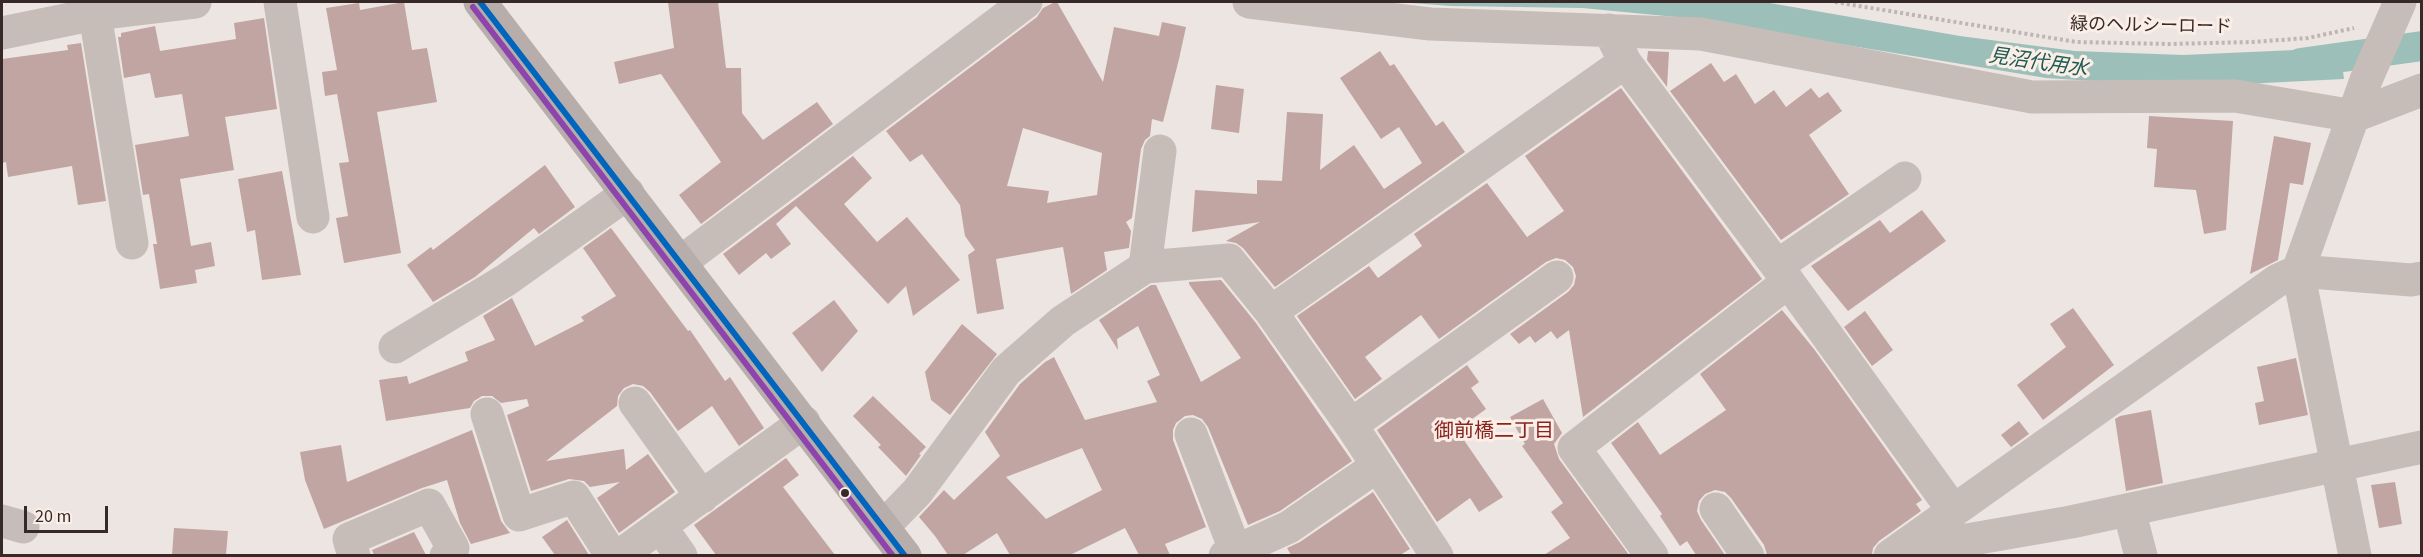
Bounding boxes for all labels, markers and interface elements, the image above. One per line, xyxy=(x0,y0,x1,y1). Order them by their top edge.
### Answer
street label: 緑のヘルシーロード xyxy=(2070,15,2232,39)
water label: 見沼代用水 xyxy=(1987,45,2089,83)
district label: 御前橋二丁目 xyxy=(1434,421,1554,445)
unlabelled marker xyxy=(839,487,851,499)
scale bar xyxy=(27,494,111,532)
text: 20 m xyxy=(35,504,71,529)

